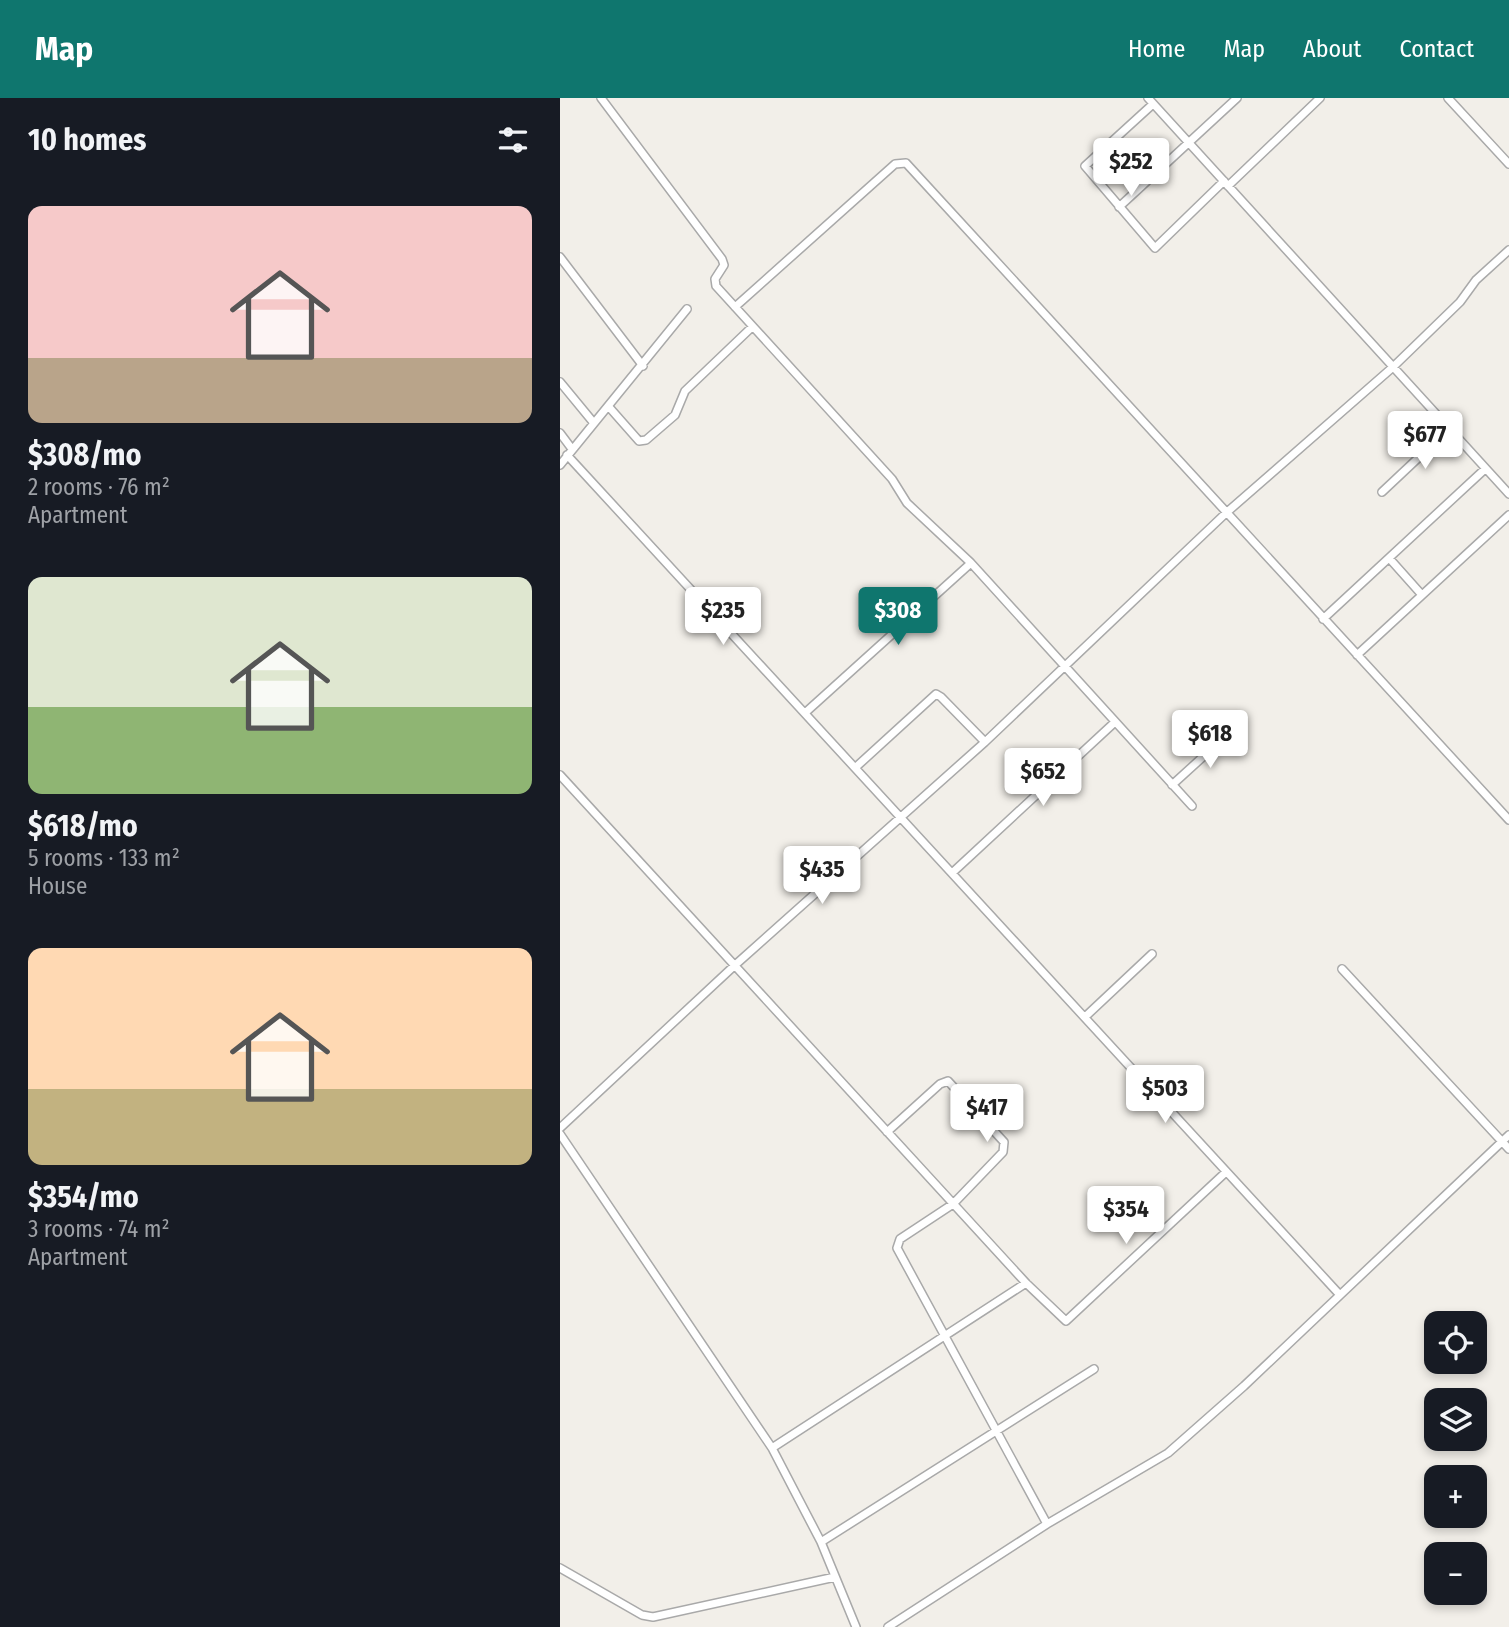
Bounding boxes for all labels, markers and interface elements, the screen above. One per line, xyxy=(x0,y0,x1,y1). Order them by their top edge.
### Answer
text: Map xyxy=(35,29,93,69)
text: Home xyxy=(1128,35,1185,63)
text: Map xyxy=(1223,35,1265,63)
text: About xyxy=(1303,35,1361,63)
text: Contact xyxy=(1399,35,1474,63)
icon: filters xyxy=(494,121,532,159)
text: 10 homes xyxy=(28,122,146,158)
pin: $252 xyxy=(1090,139,1172,198)
text: $252 xyxy=(1109,147,1153,175)
icon: home xyxy=(217,252,343,378)
pin: $677 xyxy=(1384,412,1466,471)
text: $677 xyxy=(1404,420,1446,448)
text: $308/mo xyxy=(28,437,141,473)
text: 2 rooms · 76 m² xyxy=(28,473,170,501)
text: Apartment xyxy=(28,501,128,529)
pin: $235 xyxy=(682,588,764,647)
pin: $308 xyxy=(857,588,939,647)
text: $235 xyxy=(701,596,745,624)
text: $308 xyxy=(874,596,922,624)
icon: home xyxy=(217,623,343,749)
pin: $618 xyxy=(1169,710,1251,770)
text: $618 xyxy=(1188,719,1232,747)
pin: $652 xyxy=(1002,748,1084,808)
text: $652 xyxy=(1020,757,1066,785)
text: $618/mo xyxy=(28,808,138,844)
text: 5 rooms · 133 m² xyxy=(28,844,180,872)
pin: $435 xyxy=(781,846,863,906)
text: $435 xyxy=(799,855,845,883)
text: House xyxy=(28,872,87,900)
icon: home xyxy=(217,994,343,1120)
pin: $503 xyxy=(1124,1066,1206,1125)
text: $503 xyxy=(1142,1074,1188,1102)
pin: $417 xyxy=(946,1084,1028,1144)
text: $417 xyxy=(966,1093,1008,1121)
text: $354/mo xyxy=(28,1179,139,1215)
pin: $354 xyxy=(1085,1186,1167,1246)
text: $354 xyxy=(1103,1195,1149,1223)
text: 3 rooms · 74 m² xyxy=(28,1215,170,1243)
text: Apartment xyxy=(28,1243,128,1271)
map controls xyxy=(1424,1311,1487,1605)
button: locate xyxy=(1424,1311,1487,1374)
button: layers xyxy=(1424,1388,1487,1451)
button: + xyxy=(1424,1465,1487,1528)
button: − xyxy=(1424,1542,1487,1605)

